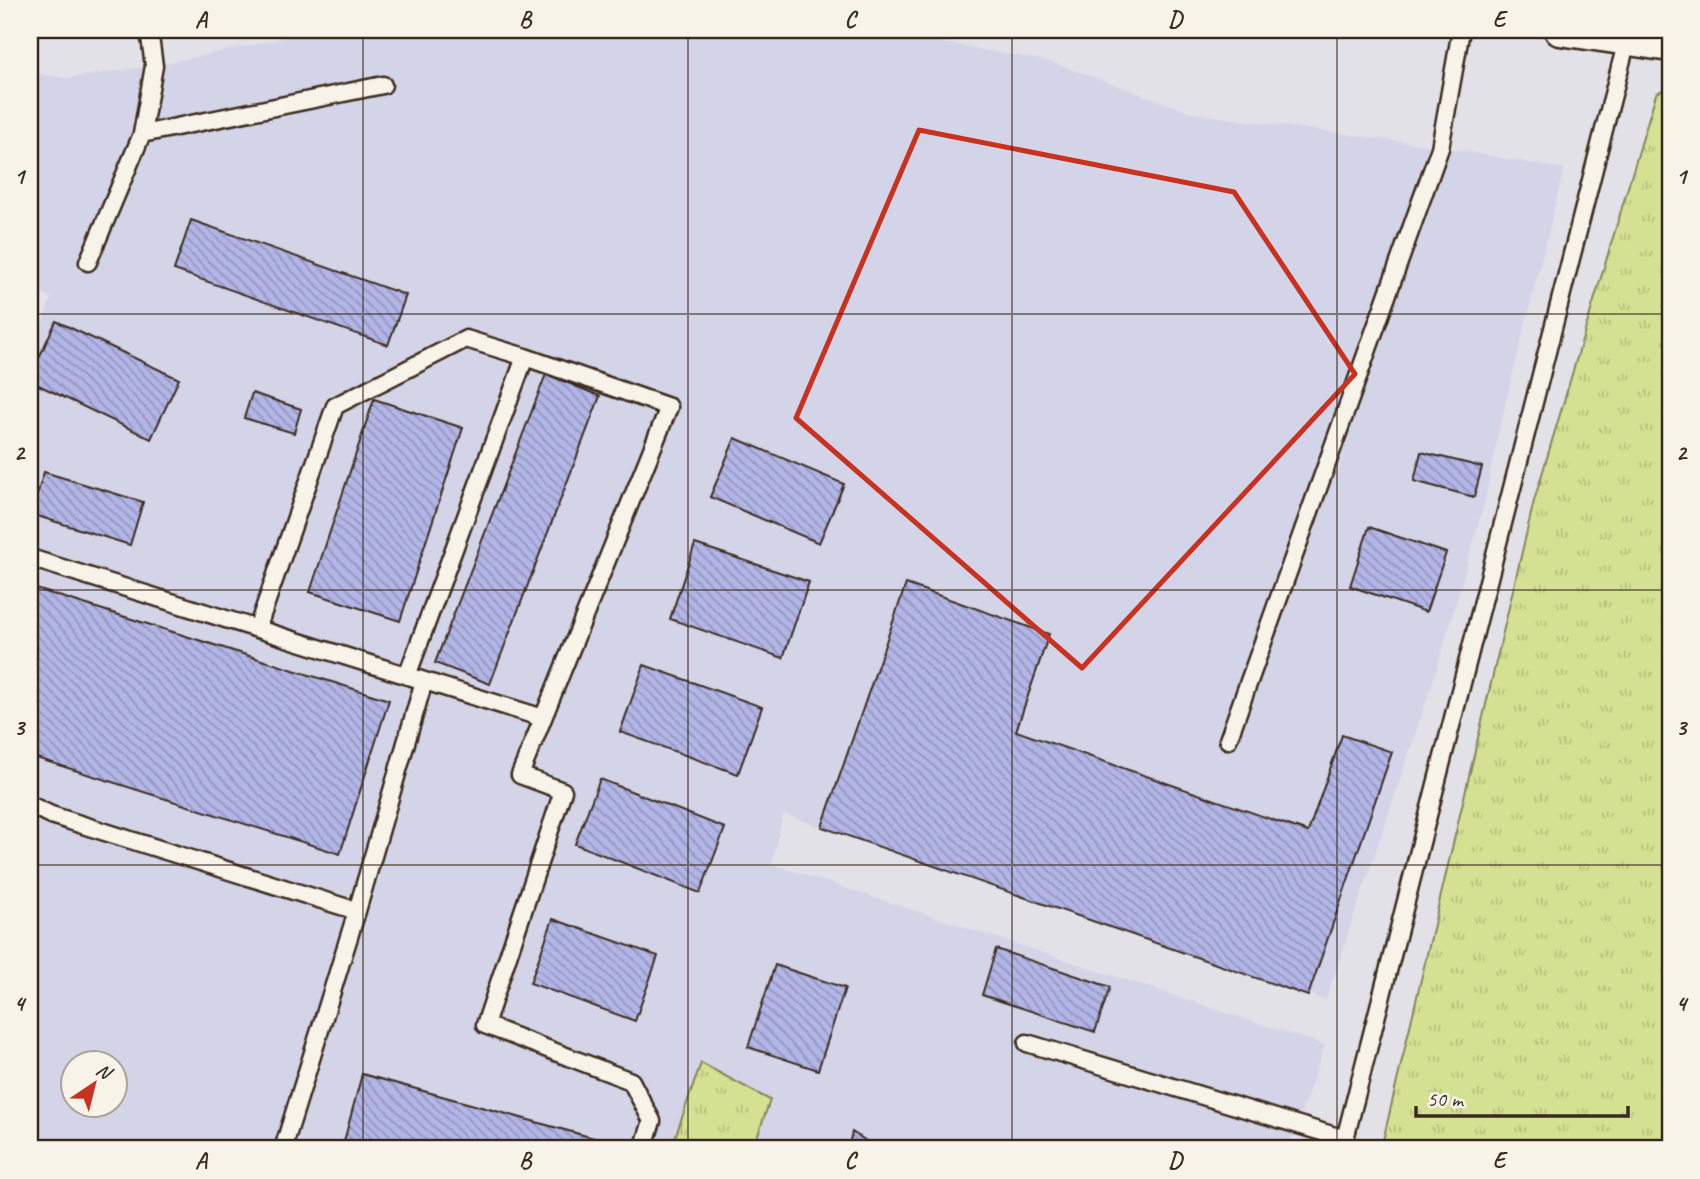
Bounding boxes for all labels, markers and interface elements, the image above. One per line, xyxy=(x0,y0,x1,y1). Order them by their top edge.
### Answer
text: A xyxy=(195,5,209,34)
text: B xyxy=(519,5,533,34)
text: C xyxy=(845,5,859,34)
text: D xyxy=(1168,5,1184,34)
text: E xyxy=(1493,5,1509,34)
text: 1 xyxy=(14,162,27,191)
text: 1 xyxy=(1676,162,1689,191)
text: 2 xyxy=(14,438,27,467)
text: 2 xyxy=(1676,438,1689,467)
text: 3 xyxy=(14,713,27,742)
text: 3 xyxy=(1676,713,1689,742)
text: 4 xyxy=(14,989,27,1018)
text: 4 xyxy=(1676,989,1689,1018)
north arrow xyxy=(60,1050,130,1120)
text: N xyxy=(91,1058,118,1086)
scale bar xyxy=(1416,1074,1628,1118)
text: 50 m xyxy=(1427,1086,1465,1112)
text: A xyxy=(195,1146,209,1175)
text: B xyxy=(519,1146,533,1175)
text: C xyxy=(845,1146,859,1175)
text: D xyxy=(1168,1146,1184,1175)
text: E xyxy=(1493,1146,1509,1175)

